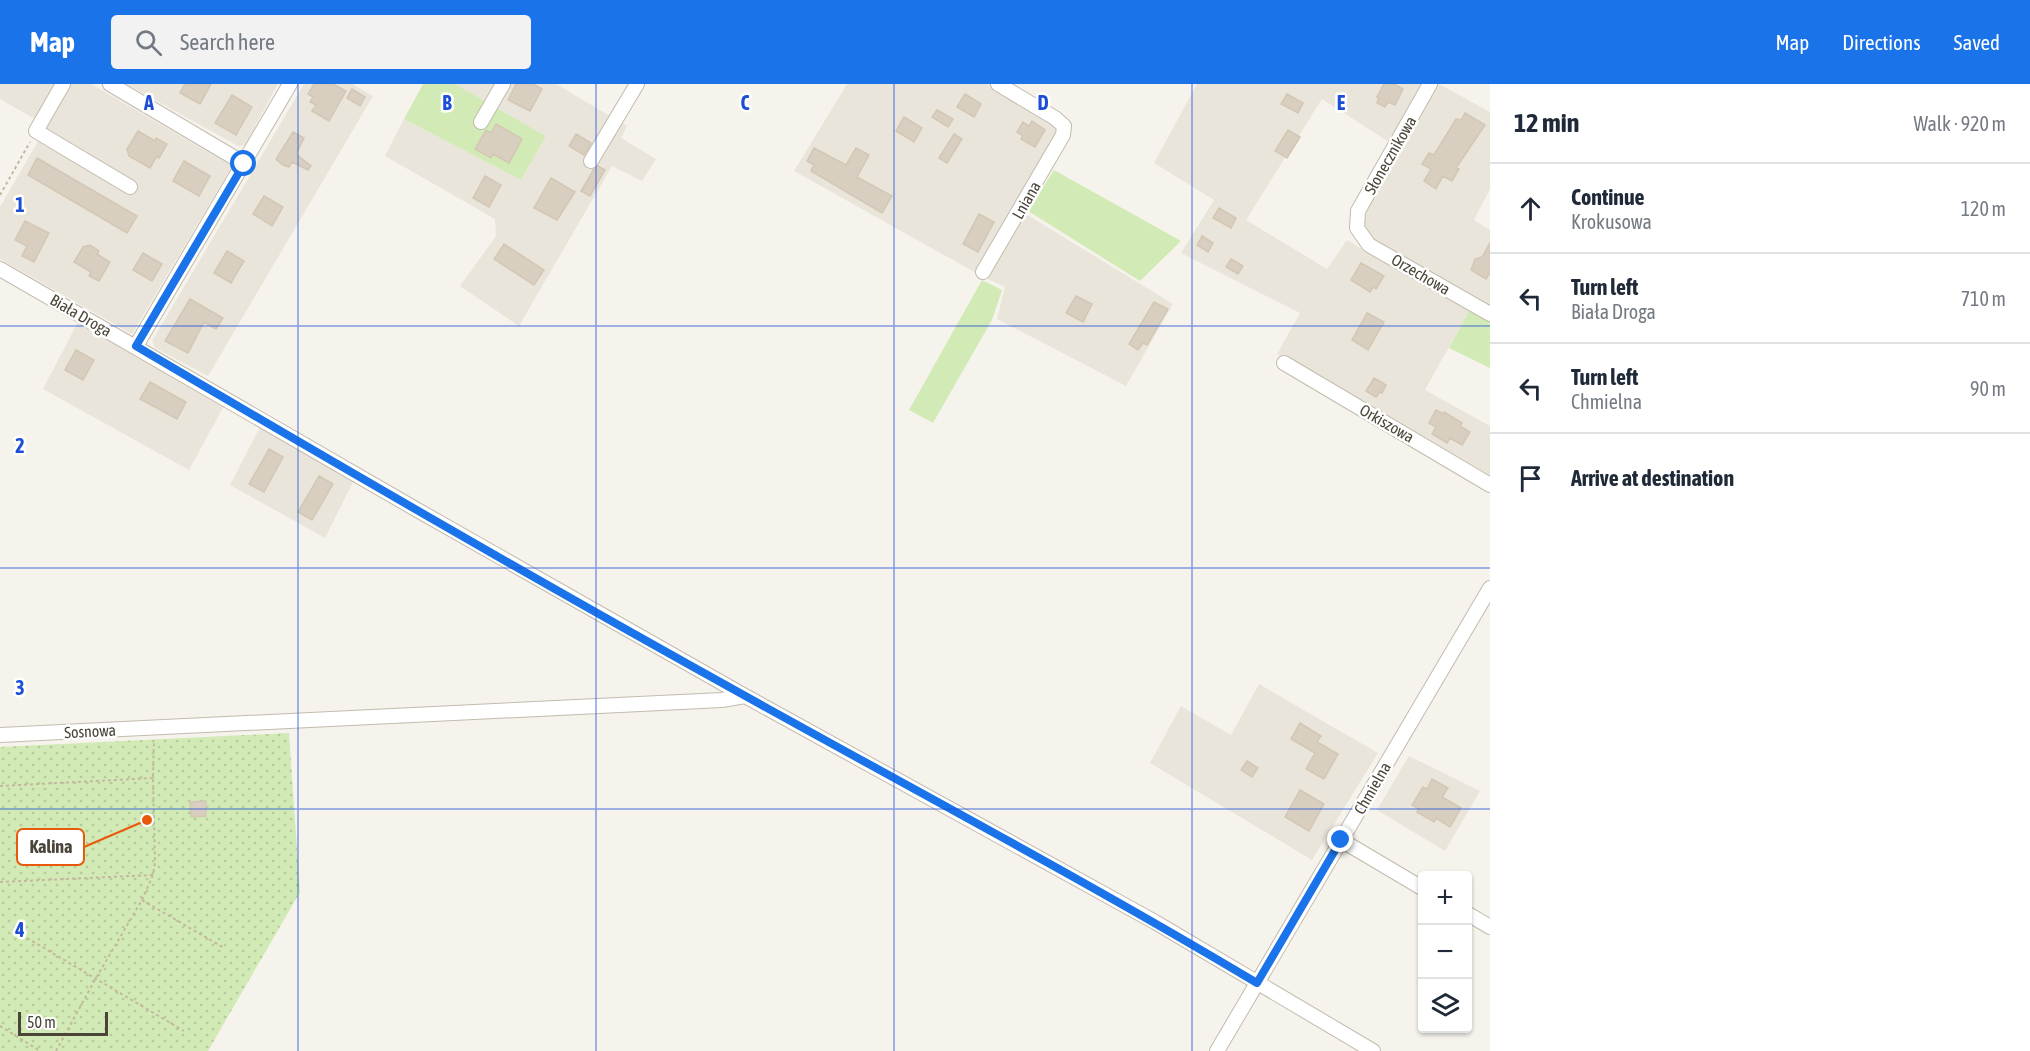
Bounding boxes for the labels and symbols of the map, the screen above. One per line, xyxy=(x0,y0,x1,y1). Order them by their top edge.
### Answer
text: A xyxy=(143,91,154,114)
text: B xyxy=(442,91,452,114)
text: C xyxy=(741,91,750,114)
text: D xyxy=(1037,91,1049,114)
text: E xyxy=(1337,91,1346,114)
street label: Słonecznikowa xyxy=(1360,113,1420,197)
route start xyxy=(230,150,256,176)
street label: Lniana xyxy=(1008,178,1044,222)
text: 1 xyxy=(15,193,25,216)
street label: Orzechowa xyxy=(1388,250,1454,298)
street label: Biała Droga xyxy=(47,290,115,341)
street label: Orkiszowa xyxy=(1357,400,1417,446)
text: 2 xyxy=(15,434,25,457)
text: 3 xyxy=(15,676,25,699)
street label: Sosnowa xyxy=(64,721,116,741)
street label: Chmielna xyxy=(1350,759,1394,817)
route end xyxy=(1327,826,1353,852)
callout: Kalina xyxy=(17,829,84,865)
text: Kalina xyxy=(30,836,72,857)
text: 4 xyxy=(14,918,25,941)
scale bar xyxy=(18,1009,108,1036)

